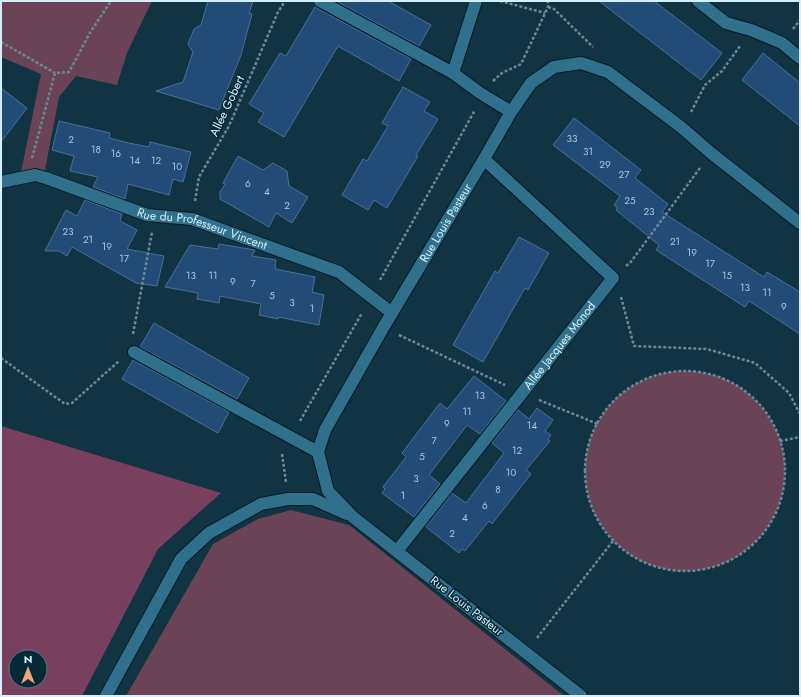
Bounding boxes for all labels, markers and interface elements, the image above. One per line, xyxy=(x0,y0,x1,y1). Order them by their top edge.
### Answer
street label: Allée Gobert xyxy=(205,73,249,139)
house number: 33 xyxy=(567,131,578,146)
house number: 2 xyxy=(68,132,74,147)
house number: 18 xyxy=(91,142,101,157)
house number: 31 xyxy=(583,144,593,159)
house number: 16 xyxy=(111,146,121,161)
house number: 14 xyxy=(130,153,140,168)
house number: 12 xyxy=(151,153,161,168)
house number: 29 xyxy=(599,157,611,172)
house number: 10 xyxy=(172,159,182,174)
house number: 27 xyxy=(619,167,630,182)
house number: 6 xyxy=(245,176,251,191)
street label: Rue Louis Pasteur xyxy=(415,179,477,266)
house number: 4 xyxy=(264,184,270,199)
house number: 25 xyxy=(624,193,636,208)
house number: 2 xyxy=(284,198,290,213)
street label: Rue du Professeur Vincent xyxy=(135,203,270,254)
house number: 23 xyxy=(643,204,655,219)
house number: 23 xyxy=(62,224,74,239)
house number: 21 xyxy=(83,232,93,247)
house number: 21 xyxy=(670,234,680,249)
house number: 19 xyxy=(102,239,112,254)
house number: 19 xyxy=(687,245,697,260)
house number: 17 xyxy=(119,251,130,266)
house number: 17 xyxy=(705,256,716,271)
house number: 13 xyxy=(186,268,197,283)
house number: 11 xyxy=(209,268,218,283)
house number: 15 xyxy=(722,268,732,283)
house number: 9 xyxy=(230,274,236,289)
house number: 7 xyxy=(250,276,256,291)
house number: 13 xyxy=(740,280,751,295)
house number: 11 xyxy=(763,285,772,300)
house number: 5 xyxy=(269,288,275,303)
house number: 3 xyxy=(289,295,295,310)
street label: Allée Jacques Monod xyxy=(519,298,600,393)
house number: 9 xyxy=(781,299,787,314)
house number: 1 xyxy=(310,301,314,316)
house number: 13 xyxy=(475,388,486,403)
house number: 11 xyxy=(463,404,472,419)
house number: 9 xyxy=(444,416,450,431)
house number: 14 xyxy=(527,418,537,433)
house number: 7 xyxy=(431,433,437,448)
house number: 12 xyxy=(512,443,522,458)
house number: 5 xyxy=(419,449,425,464)
house number: 10 xyxy=(506,465,516,480)
house number: 3 xyxy=(413,471,419,486)
house number: 8 xyxy=(495,482,501,497)
house number: 1 xyxy=(401,488,405,503)
house number: 6 xyxy=(482,498,488,513)
house number: 4 xyxy=(462,510,468,525)
house number: 2 xyxy=(449,526,455,541)
street label: Rue Louis Pasteur xyxy=(426,572,508,641)
north arrow xyxy=(8,649,48,689)
text: N xyxy=(24,651,32,667)

